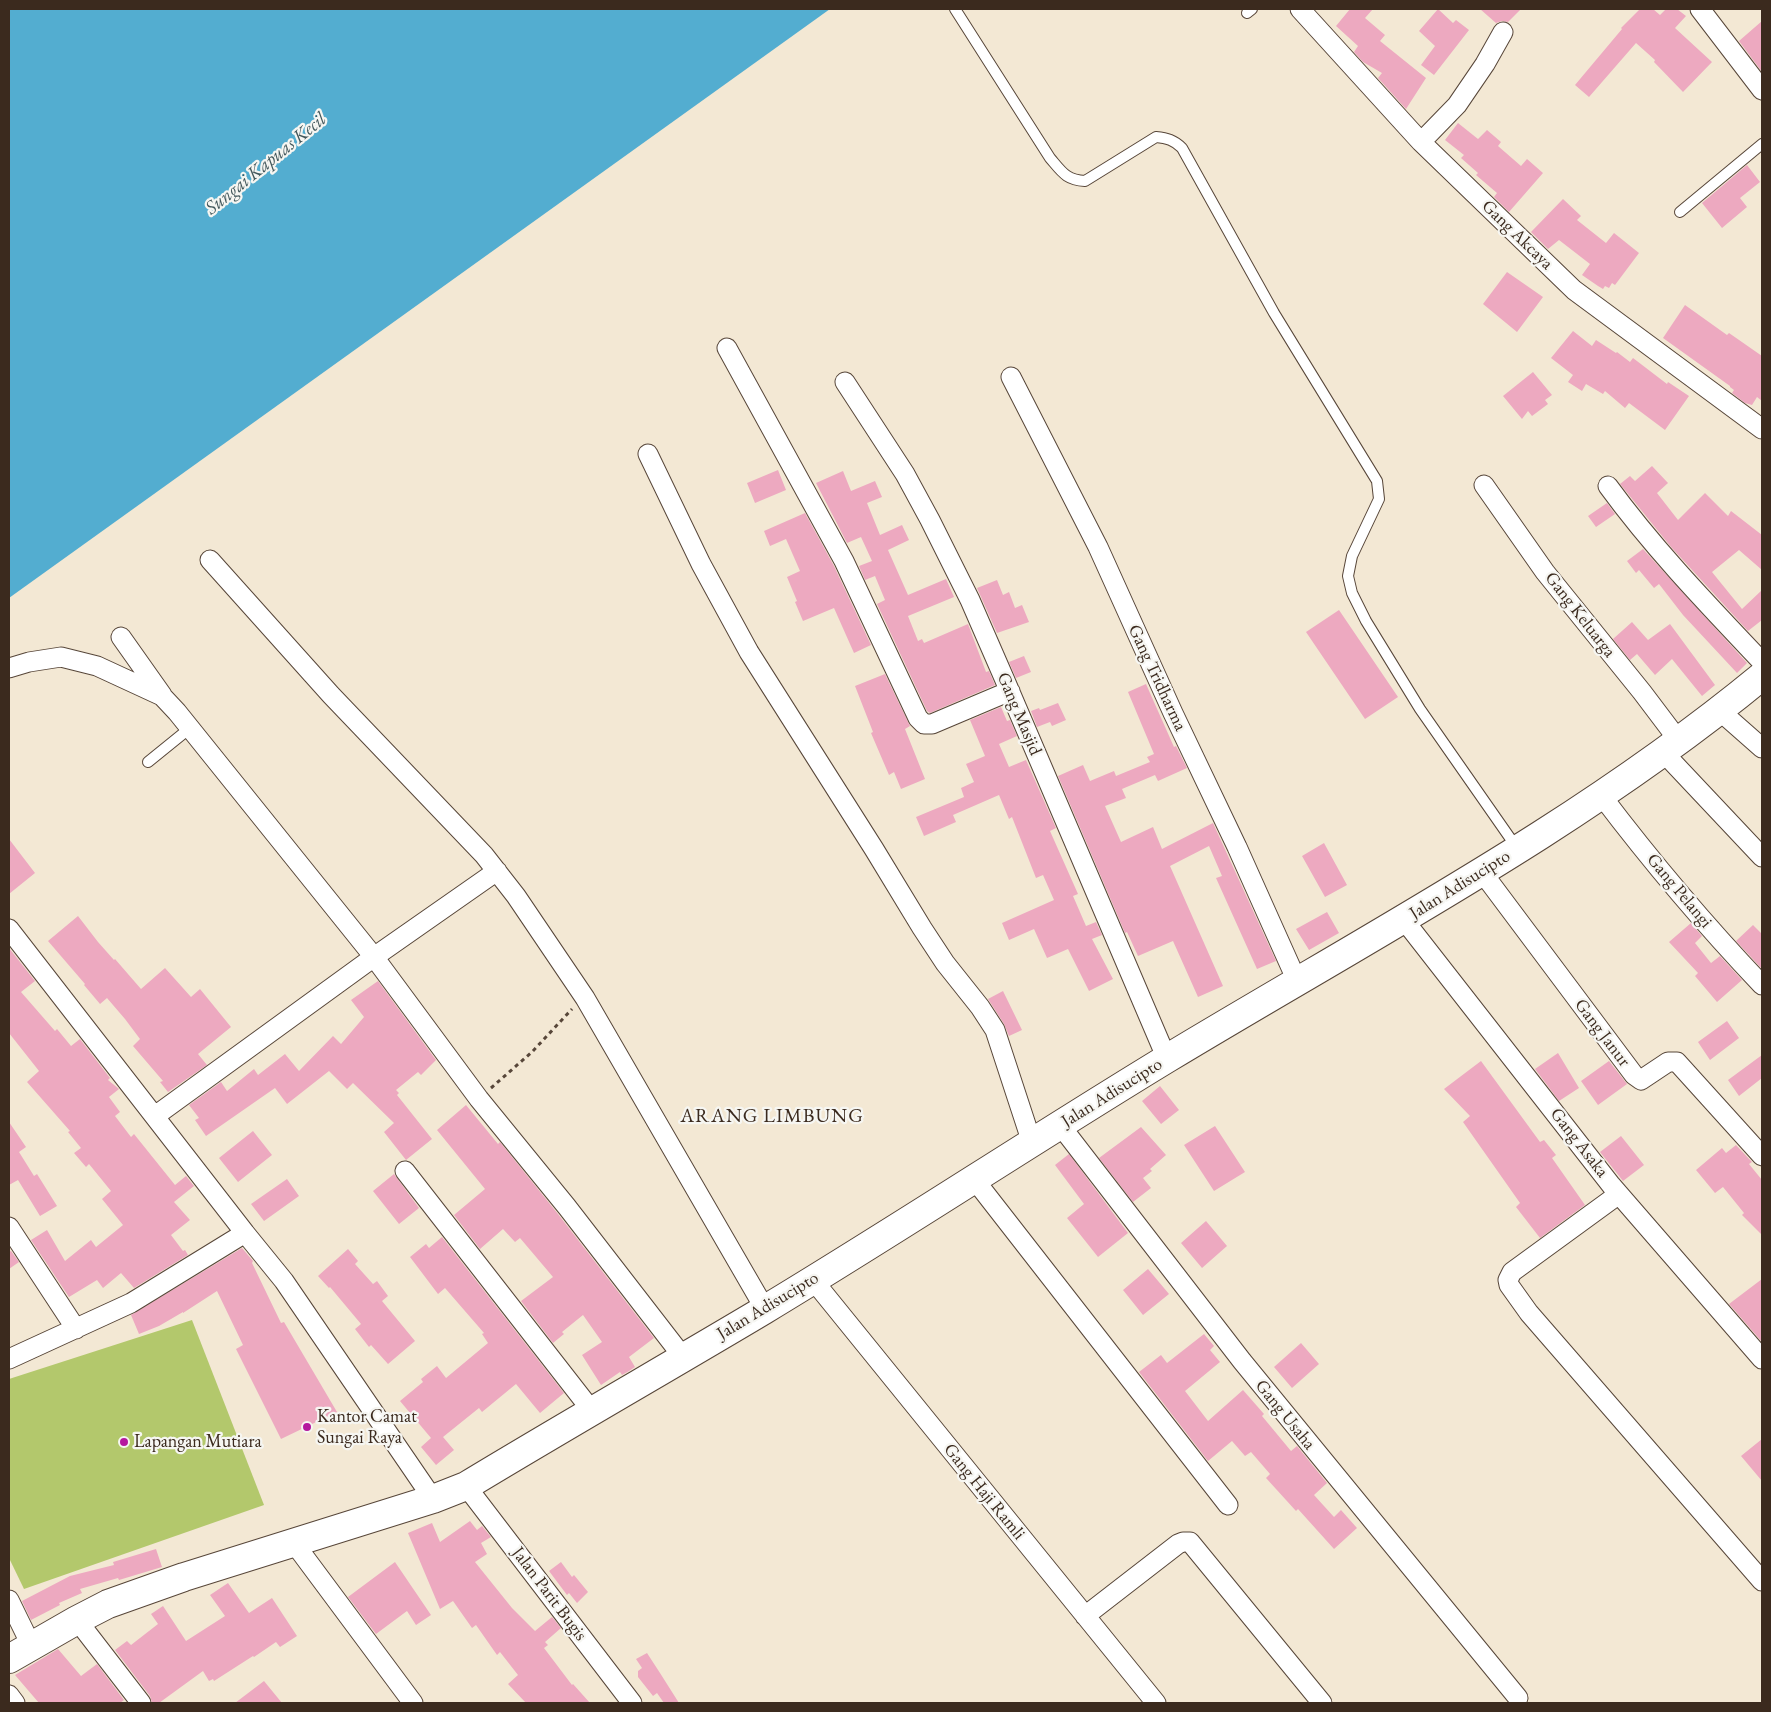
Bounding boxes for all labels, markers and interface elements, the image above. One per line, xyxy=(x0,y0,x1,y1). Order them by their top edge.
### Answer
water label: Sungai Kapuas Kecil xyxy=(201,108,331,220)
street label: Gang Akcaya xyxy=(1477,196,1557,274)
street label: Gang Keluarga xyxy=(1540,568,1620,662)
street label: Gang Tridharma xyxy=(1123,621,1191,735)
street label: Gang Masjid xyxy=(992,669,1046,759)
street label: Jalan Adisucipto xyxy=(1406,845,1514,925)
street label: Gang Pelangi xyxy=(1642,849,1716,933)
street label: Gang Janur xyxy=(1569,995,1635,1071)
street label: Jalan Adisucipto xyxy=(1058,1053,1166,1133)
street label: Gang Asaka xyxy=(1545,1104,1613,1182)
district label: ARANG LIMBUNG xyxy=(679,1105,865,1129)
street label: Jalan Adisucipto xyxy=(713,1267,823,1345)
street label: Gang Usaha xyxy=(1250,1376,1320,1454)
place label: Kantor Camat Sungai Raya xyxy=(317,1406,417,1448)
marker: Kantor Camat Sungai Raya xyxy=(301,1421,313,1433)
place label: Lapangan Mutiara xyxy=(134,1431,262,1453)
marker: Lapangan Mutiara xyxy=(118,1436,130,1448)
street label: Gang Haji Ramli xyxy=(939,1439,1029,1545)
street label: Jalan Parit Bugis xyxy=(507,1543,591,1645)

